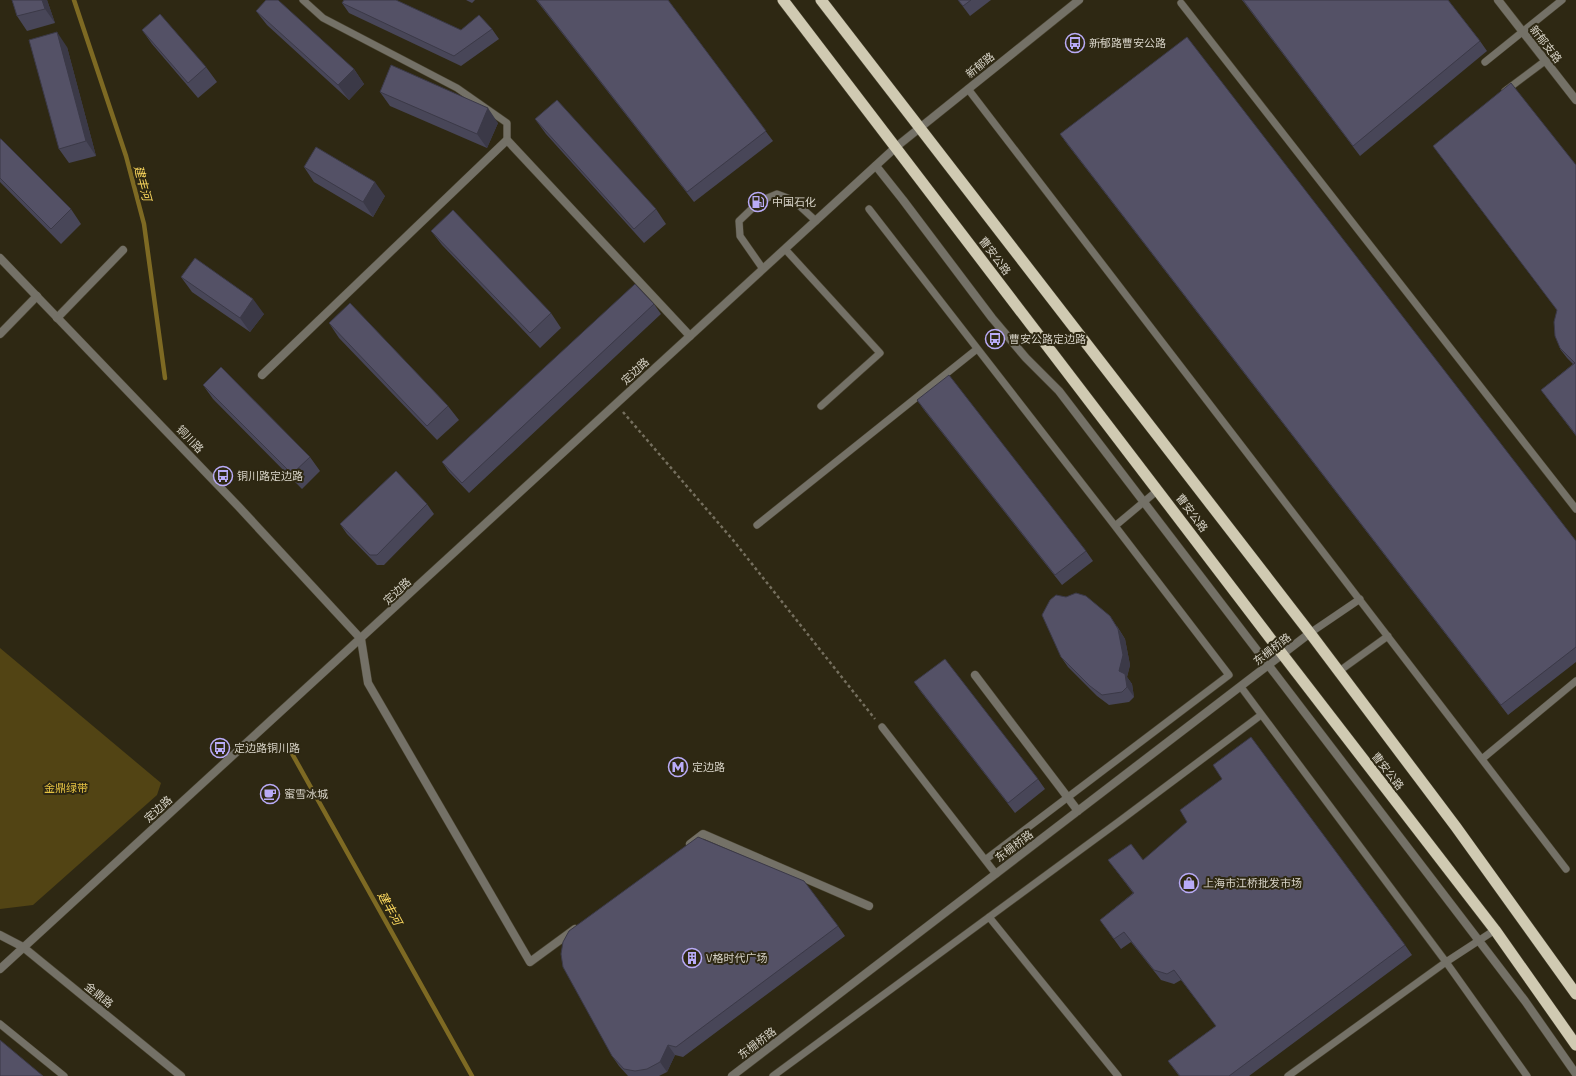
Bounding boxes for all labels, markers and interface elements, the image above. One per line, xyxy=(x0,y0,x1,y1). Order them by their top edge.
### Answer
street label: 新郁支路 xyxy=(1526,22,1566,66)
bus stop icon: 新郁路曹安公路 xyxy=(1064,32,1086,54)
place label: 新郁路曹安公路 xyxy=(1089,35,1166,51)
street label: 新郁路 xyxy=(962,48,998,82)
water label: 建丰河 xyxy=(129,163,157,205)
fuel station icon: 中国石化 xyxy=(747,191,769,213)
place label: 中国石化 xyxy=(772,194,816,210)
street label: 曹安公路 xyxy=(975,234,1015,278)
bus stop icon: 曹安公路定边路 xyxy=(984,328,1006,350)
place label: 曹安公路定边路 xyxy=(1009,331,1086,347)
street label: 定边路 xyxy=(617,354,653,388)
street label: 铜川路 xyxy=(173,422,207,456)
bus stop icon: 铜川路定边路 xyxy=(212,465,234,487)
place label: 铜川路定边路 xyxy=(237,468,303,484)
street label: 曹安公路 xyxy=(1172,491,1212,535)
street label: 定边路 xyxy=(379,574,415,608)
street label: 东栅桥路 xyxy=(1250,629,1294,669)
bus stop icon: 定边路铜川路 xyxy=(209,737,231,759)
place label: 定边路铜川路 xyxy=(234,740,300,756)
street label: 曹安公路 xyxy=(1368,749,1408,793)
metro station icon: 定边路 xyxy=(667,756,689,778)
place label: 定边路 xyxy=(692,759,725,775)
park label: 金鼎绿带 xyxy=(44,780,88,796)
cafe icon: 蜜雪冰城 xyxy=(259,783,281,805)
place label: 蜜雪冰城 xyxy=(284,786,328,802)
street label: 定边路 xyxy=(140,792,176,826)
street label: 东栅桥路 xyxy=(992,826,1036,866)
shop icon: 上海市江桥批发市场 xyxy=(1178,872,1200,894)
place label: 上海市江桥批发市场 xyxy=(1203,875,1302,891)
water label: 建丰河 xyxy=(373,888,408,930)
building icon: V格时代广场 xyxy=(681,947,703,969)
place label: V格时代广场 xyxy=(706,950,767,966)
street label: 金鼎路 xyxy=(81,978,117,1012)
street label: 东栅桥路 xyxy=(735,1023,779,1063)

